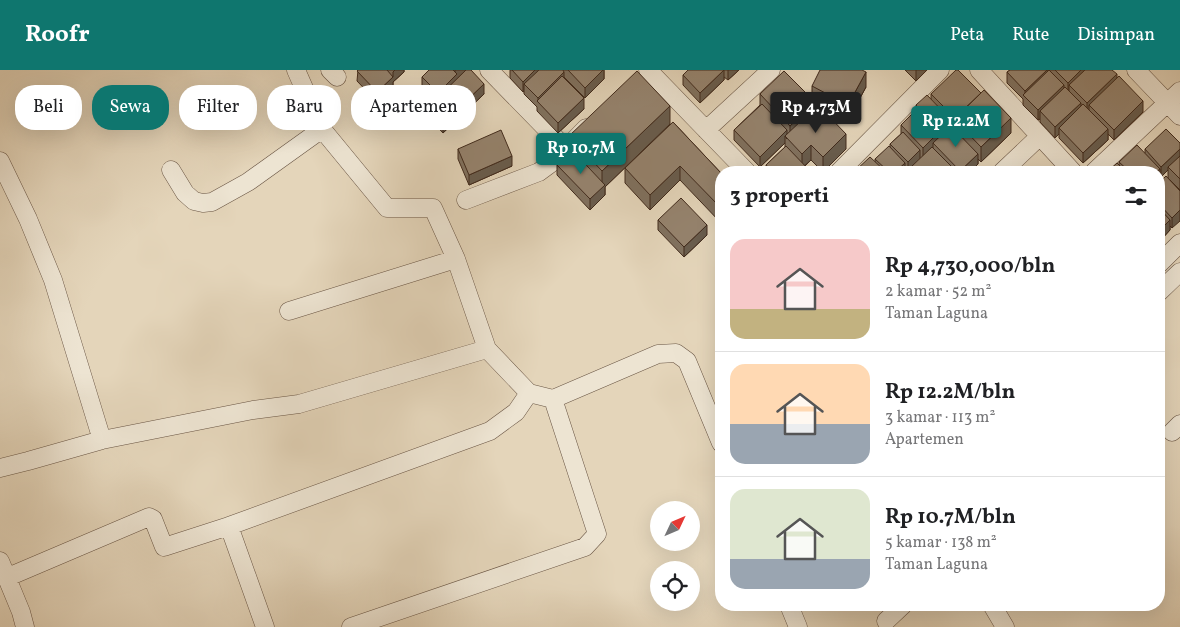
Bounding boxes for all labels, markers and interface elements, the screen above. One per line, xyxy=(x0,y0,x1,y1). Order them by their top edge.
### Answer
text: Roofr xyxy=(25,18,90,52)
text: Peta xyxy=(950,23,984,48)
text: Rute xyxy=(1012,23,1049,48)
text: Disimpan xyxy=(1077,23,1155,48)
chip: Beli xyxy=(15,85,82,130)
chip: Sewa xyxy=(92,85,169,130)
chip: Filter xyxy=(179,85,257,130)
chip: Baru xyxy=(267,85,341,130)
chip: Apartemen xyxy=(351,85,476,130)
pin: Rp 4.73M xyxy=(764,92,868,134)
text: Rp 4.73M xyxy=(781,97,851,119)
pin: Rp 12.2M xyxy=(904,106,1008,148)
text: Rp 12.2M xyxy=(922,111,990,133)
pin: Rp 10.7M xyxy=(529,132,633,175)
text: Rp 10.7M xyxy=(547,138,615,160)
text: 3 properti xyxy=(730,182,829,211)
icon: filters xyxy=(1122,182,1150,210)
text: Rp 4,730,000/bln xyxy=(885,252,1055,281)
icon: home xyxy=(770,259,830,319)
text: 2 kamar · 52 m² xyxy=(885,281,991,303)
text: Taman Laguna xyxy=(885,303,988,325)
text: Rp 12.2M/bln xyxy=(885,378,1015,407)
icon: home xyxy=(770,384,830,444)
text: 3 kamar · 113 m² xyxy=(885,407,995,429)
text: Apartemen xyxy=(885,429,964,451)
north arrow xyxy=(650,501,700,551)
map controls xyxy=(650,501,700,611)
text: Rp 10.7M/bln xyxy=(885,503,1016,532)
icon: home xyxy=(770,509,830,569)
text: 5 kamar · 138 m² xyxy=(885,532,997,554)
text: Taman Laguna xyxy=(885,554,988,576)
button: locate xyxy=(650,561,700,611)

